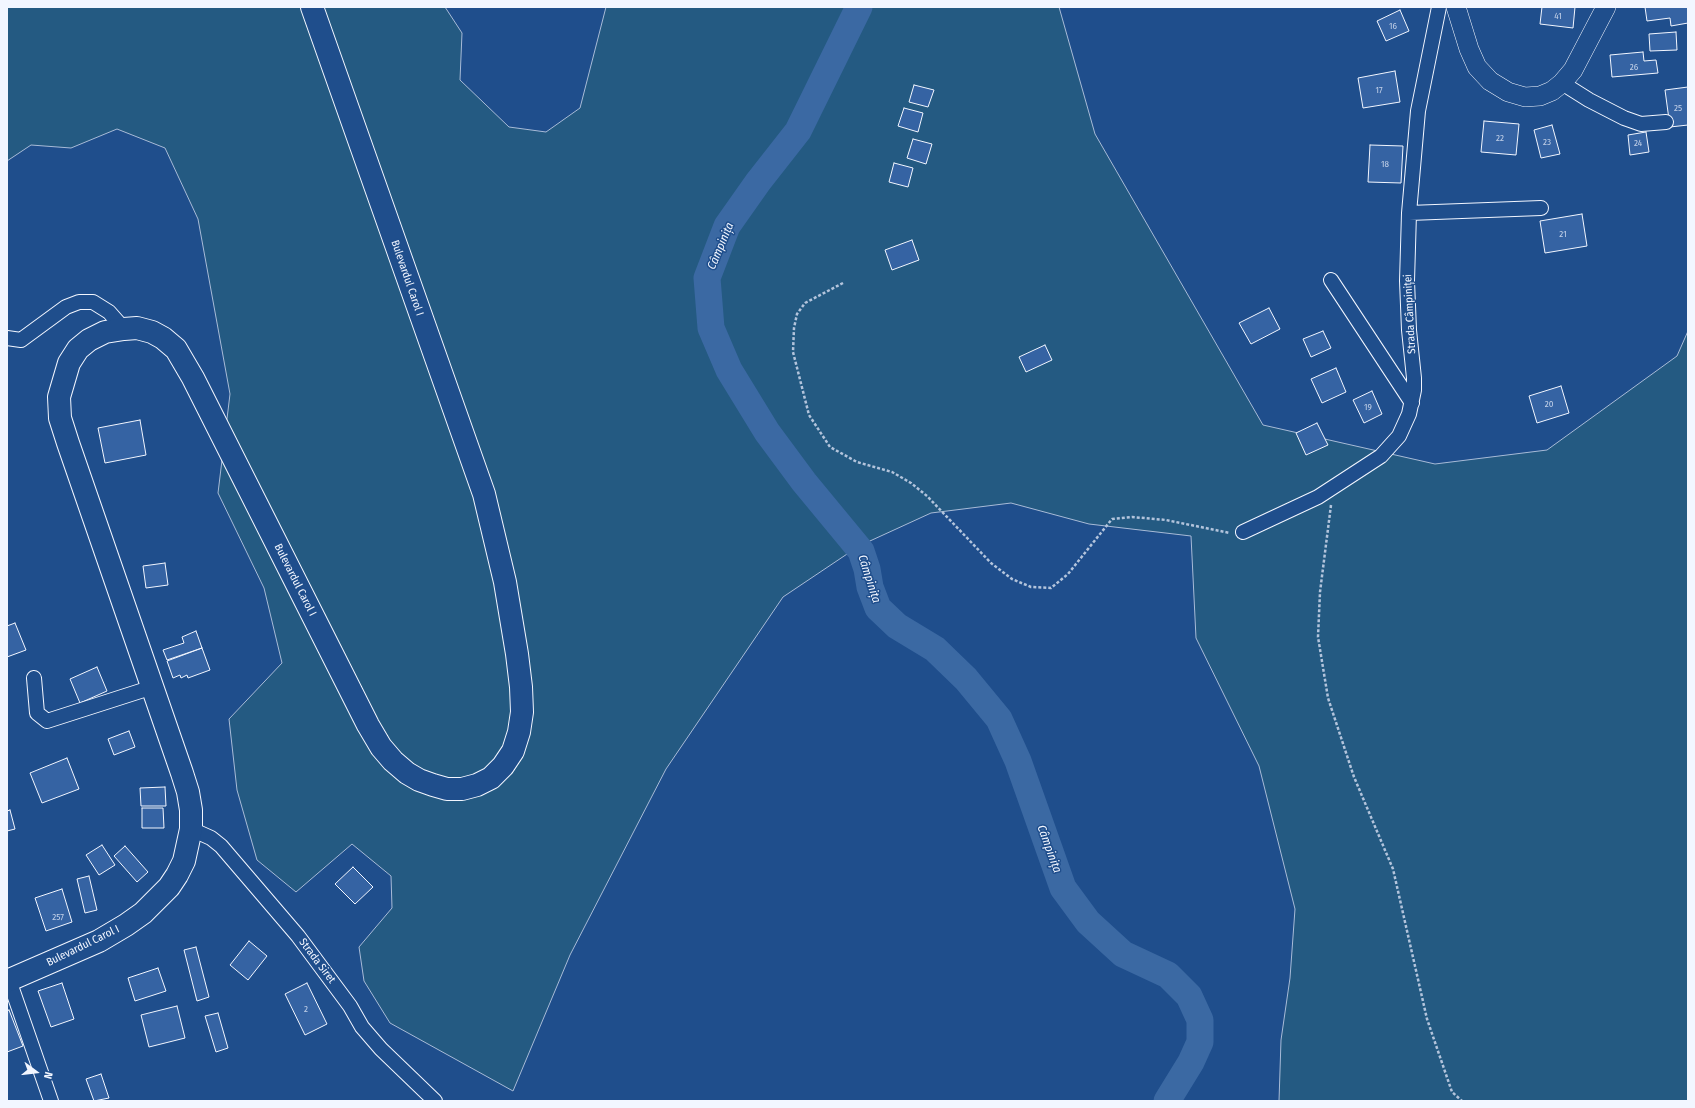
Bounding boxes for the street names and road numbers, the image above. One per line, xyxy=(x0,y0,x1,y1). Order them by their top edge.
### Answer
street label: Bulevardul Carol I xyxy=(388,238,426,318)
street label: Strada Câmpiniței xyxy=(1401,274,1419,354)
street label: Bulevardul Carol I xyxy=(271,542,319,618)
street label: Bulevardul Carol I xyxy=(44,923,122,969)
street label: Strada Siret xyxy=(296,936,338,986)

